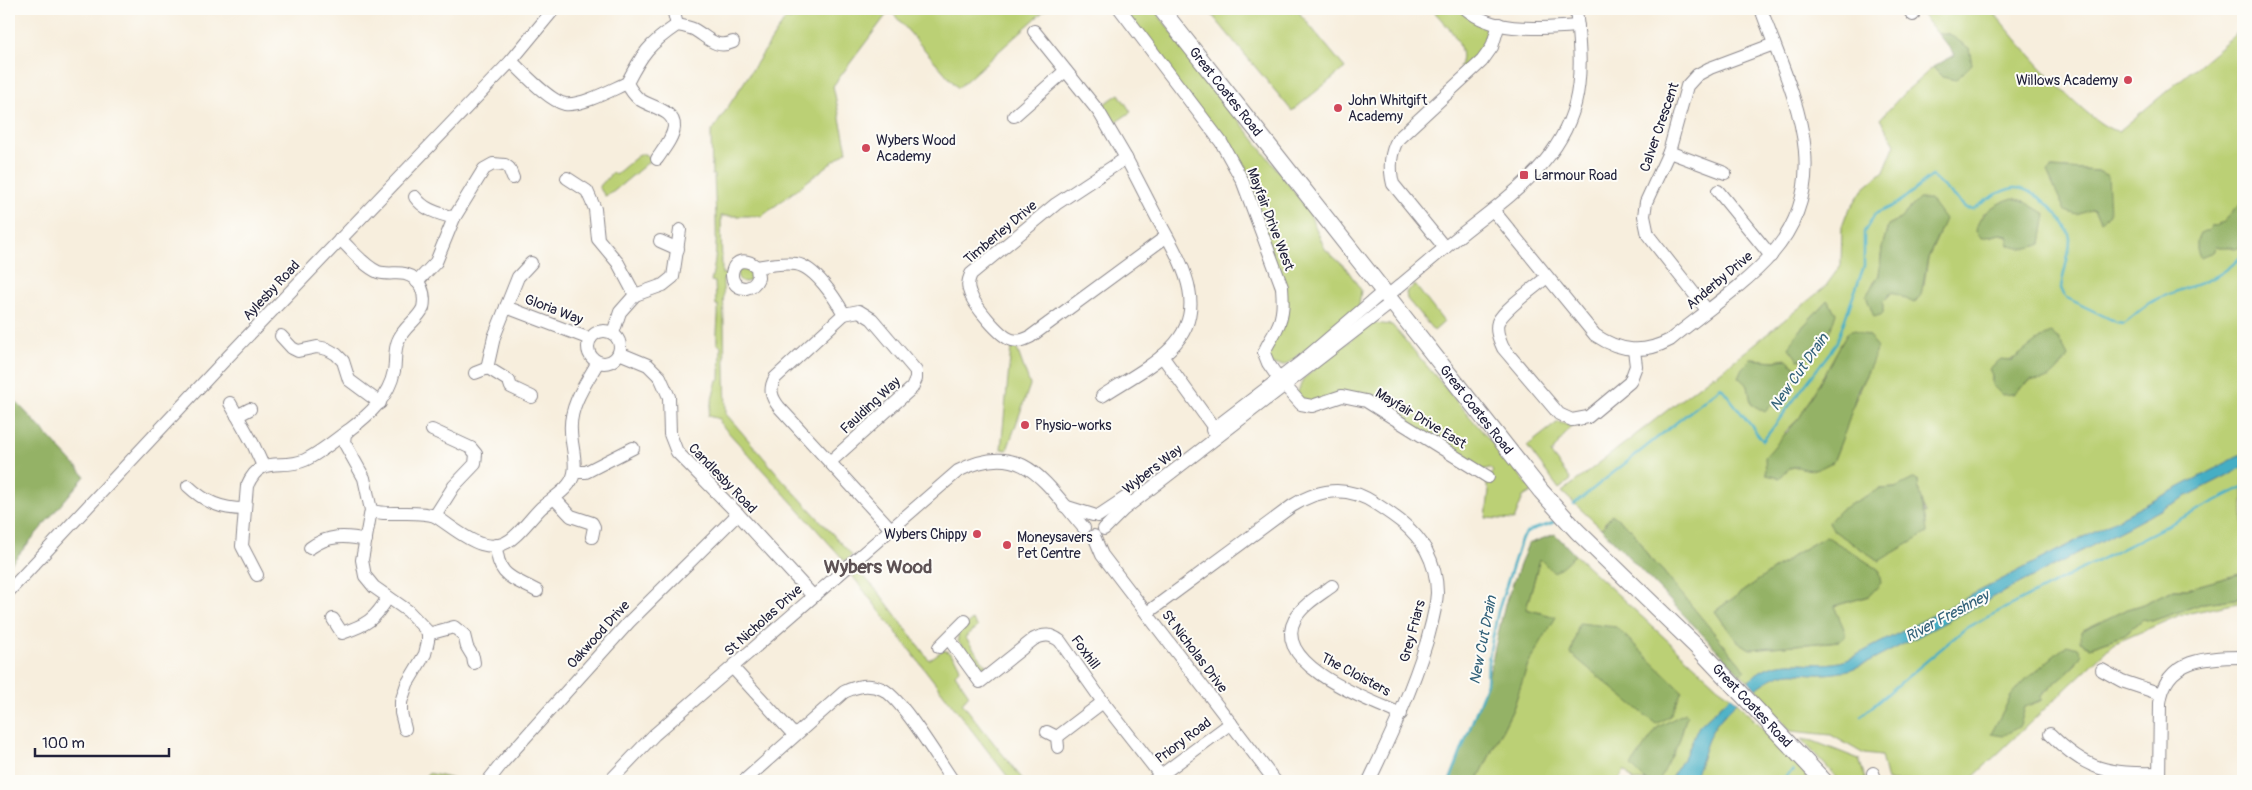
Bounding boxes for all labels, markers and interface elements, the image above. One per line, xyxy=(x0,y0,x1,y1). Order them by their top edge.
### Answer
street label: Great Coates Road xyxy=(1185,44,1266,140)
place label: Willows Academy xyxy=(2016,72,2118,89)
marker: Willows Academy xyxy=(2122,74,2134,86)
street label: Calver Crescent xyxy=(1636,80,1683,174)
place label: John Whitgift Academy xyxy=(1348,92,1428,125)
marker: John Whitgift Academy xyxy=(1332,102,1344,114)
place label: Wybers Wood Academy xyxy=(876,132,956,165)
marker: Wybers Wood Academy xyxy=(860,142,872,154)
street label: Mayfair Drive West xyxy=(1243,166,1298,273)
place label: Larmour Road xyxy=(1534,167,1618,184)
marker: Larmour Road xyxy=(1518,169,1530,181)
street label: Timberley Drive xyxy=(960,197,1040,268)
street label: Anderby Drive xyxy=(1683,248,1756,313)
street label: Aylesby Road xyxy=(239,257,304,324)
street label: Gloria Way xyxy=(522,291,586,328)
water label: New Cut Drain xyxy=(1766,329,1834,415)
street label: Great Coates Road xyxy=(1436,362,1517,458)
street label: Faulding Way xyxy=(837,373,904,437)
street label: Mayfair Drive East xyxy=(1372,385,1470,453)
place label: Physio-works xyxy=(1035,417,1112,434)
marker: Physio-works xyxy=(1019,419,1031,431)
street label: Candlesby Road xyxy=(685,440,760,517)
street label: Wybers Way xyxy=(1119,441,1185,498)
place label: Wybers Chippy xyxy=(884,526,967,543)
marker: Wybers Chippy xyxy=(971,528,983,540)
place label: Moneysavers Pet Centre xyxy=(1017,529,1093,562)
marker: Moneysavers Pet Centre xyxy=(1001,539,1013,551)
district label: Wybers Wood xyxy=(824,555,932,579)
street label: St Nicholas Drive xyxy=(721,581,806,660)
water label: River Freshney xyxy=(1902,585,1995,646)
water label: New Cut Drain xyxy=(1466,593,1502,686)
street label: Oakwood Drive xyxy=(563,597,633,672)
street label: Grey Friars xyxy=(1396,597,1429,664)
street label: St Nicholas Drive xyxy=(1158,607,1231,696)
street label: Foxhill xyxy=(1068,632,1104,673)
street label: The Cloisters xyxy=(1318,649,1394,700)
street label: Great Coates Road xyxy=(1708,660,1796,751)
street label: Priory Road xyxy=(1152,714,1215,767)
scale bar xyxy=(35,725,169,757)
text: 100 m xyxy=(42,734,85,753)

